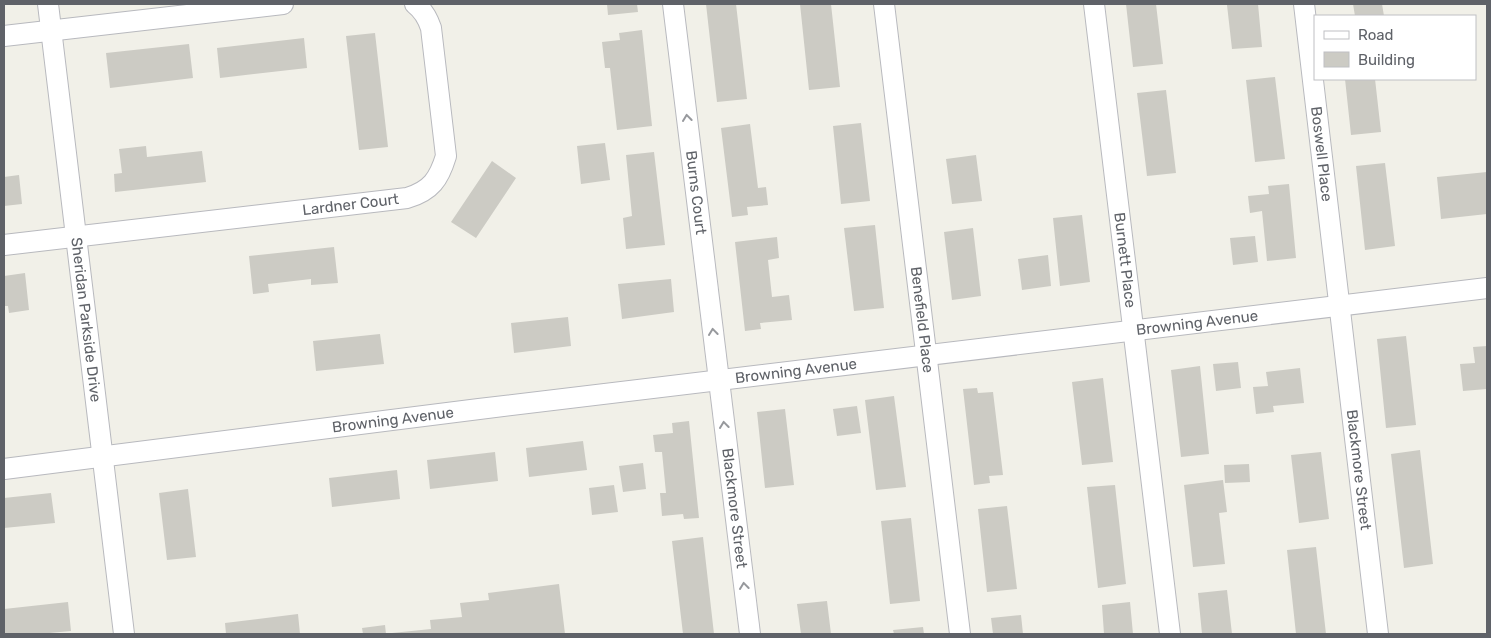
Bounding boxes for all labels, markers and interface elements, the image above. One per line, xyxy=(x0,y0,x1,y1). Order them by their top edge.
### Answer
legend xyxy=(1314,15,1476,80)
text: Road xyxy=(1358,26,1394,44)
text: Building xyxy=(1358,51,1415,69)
street label: Boswell Place xyxy=(1307,105,1336,202)
one-way arrow xyxy=(682,114,693,122)
street label: Burns Court xyxy=(682,150,710,236)
street label: Lardner Court xyxy=(301,190,400,219)
street label: Burnett Place xyxy=(1110,211,1140,309)
street label: Sheridan Parkside Drive xyxy=(67,236,105,403)
street label: Benefield Place xyxy=(907,265,937,374)
street label: Browning Avenue xyxy=(1135,307,1259,339)
one-way arrow xyxy=(708,328,719,336)
street label: Browning Avenue xyxy=(734,355,858,387)
street label: Browning Avenue xyxy=(331,403,455,436)
street label: Blackmore Street xyxy=(1343,409,1375,531)
one-way arrow xyxy=(719,420,730,428)
street label: Blackmore Street xyxy=(718,447,751,570)
one-way arrow xyxy=(739,582,750,590)

